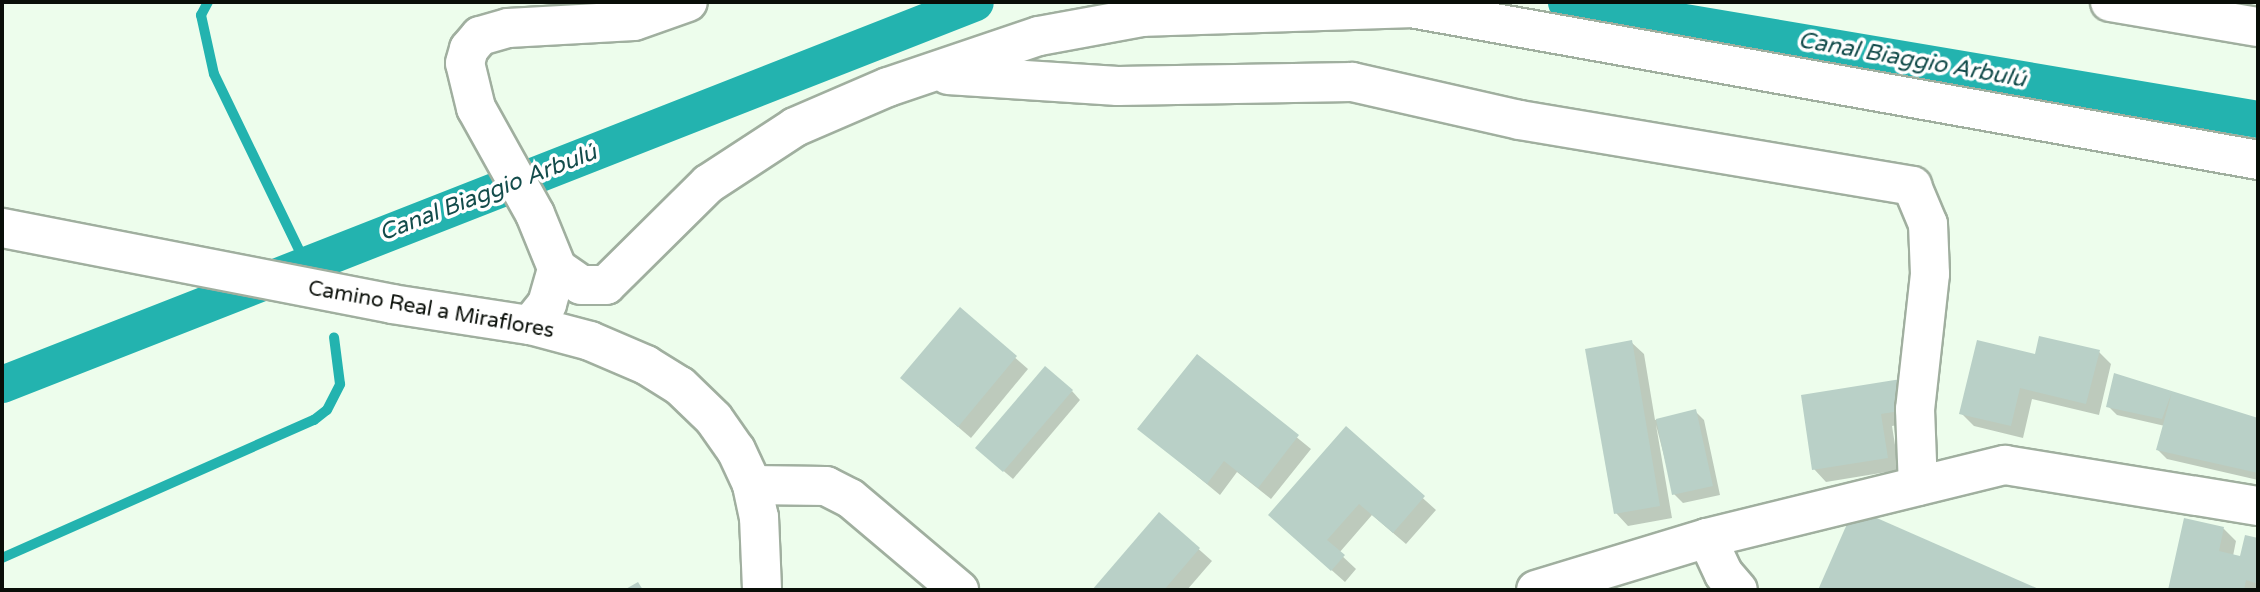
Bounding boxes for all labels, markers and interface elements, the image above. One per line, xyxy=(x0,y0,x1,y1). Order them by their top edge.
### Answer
water label: Canal Biaggio Arbulú xyxy=(1796,26,2028,94)
water label: Canal Biaggio Arbulú xyxy=(375,139,601,247)
street label: Camino Real a Miraflores xyxy=(306,276,556,344)

